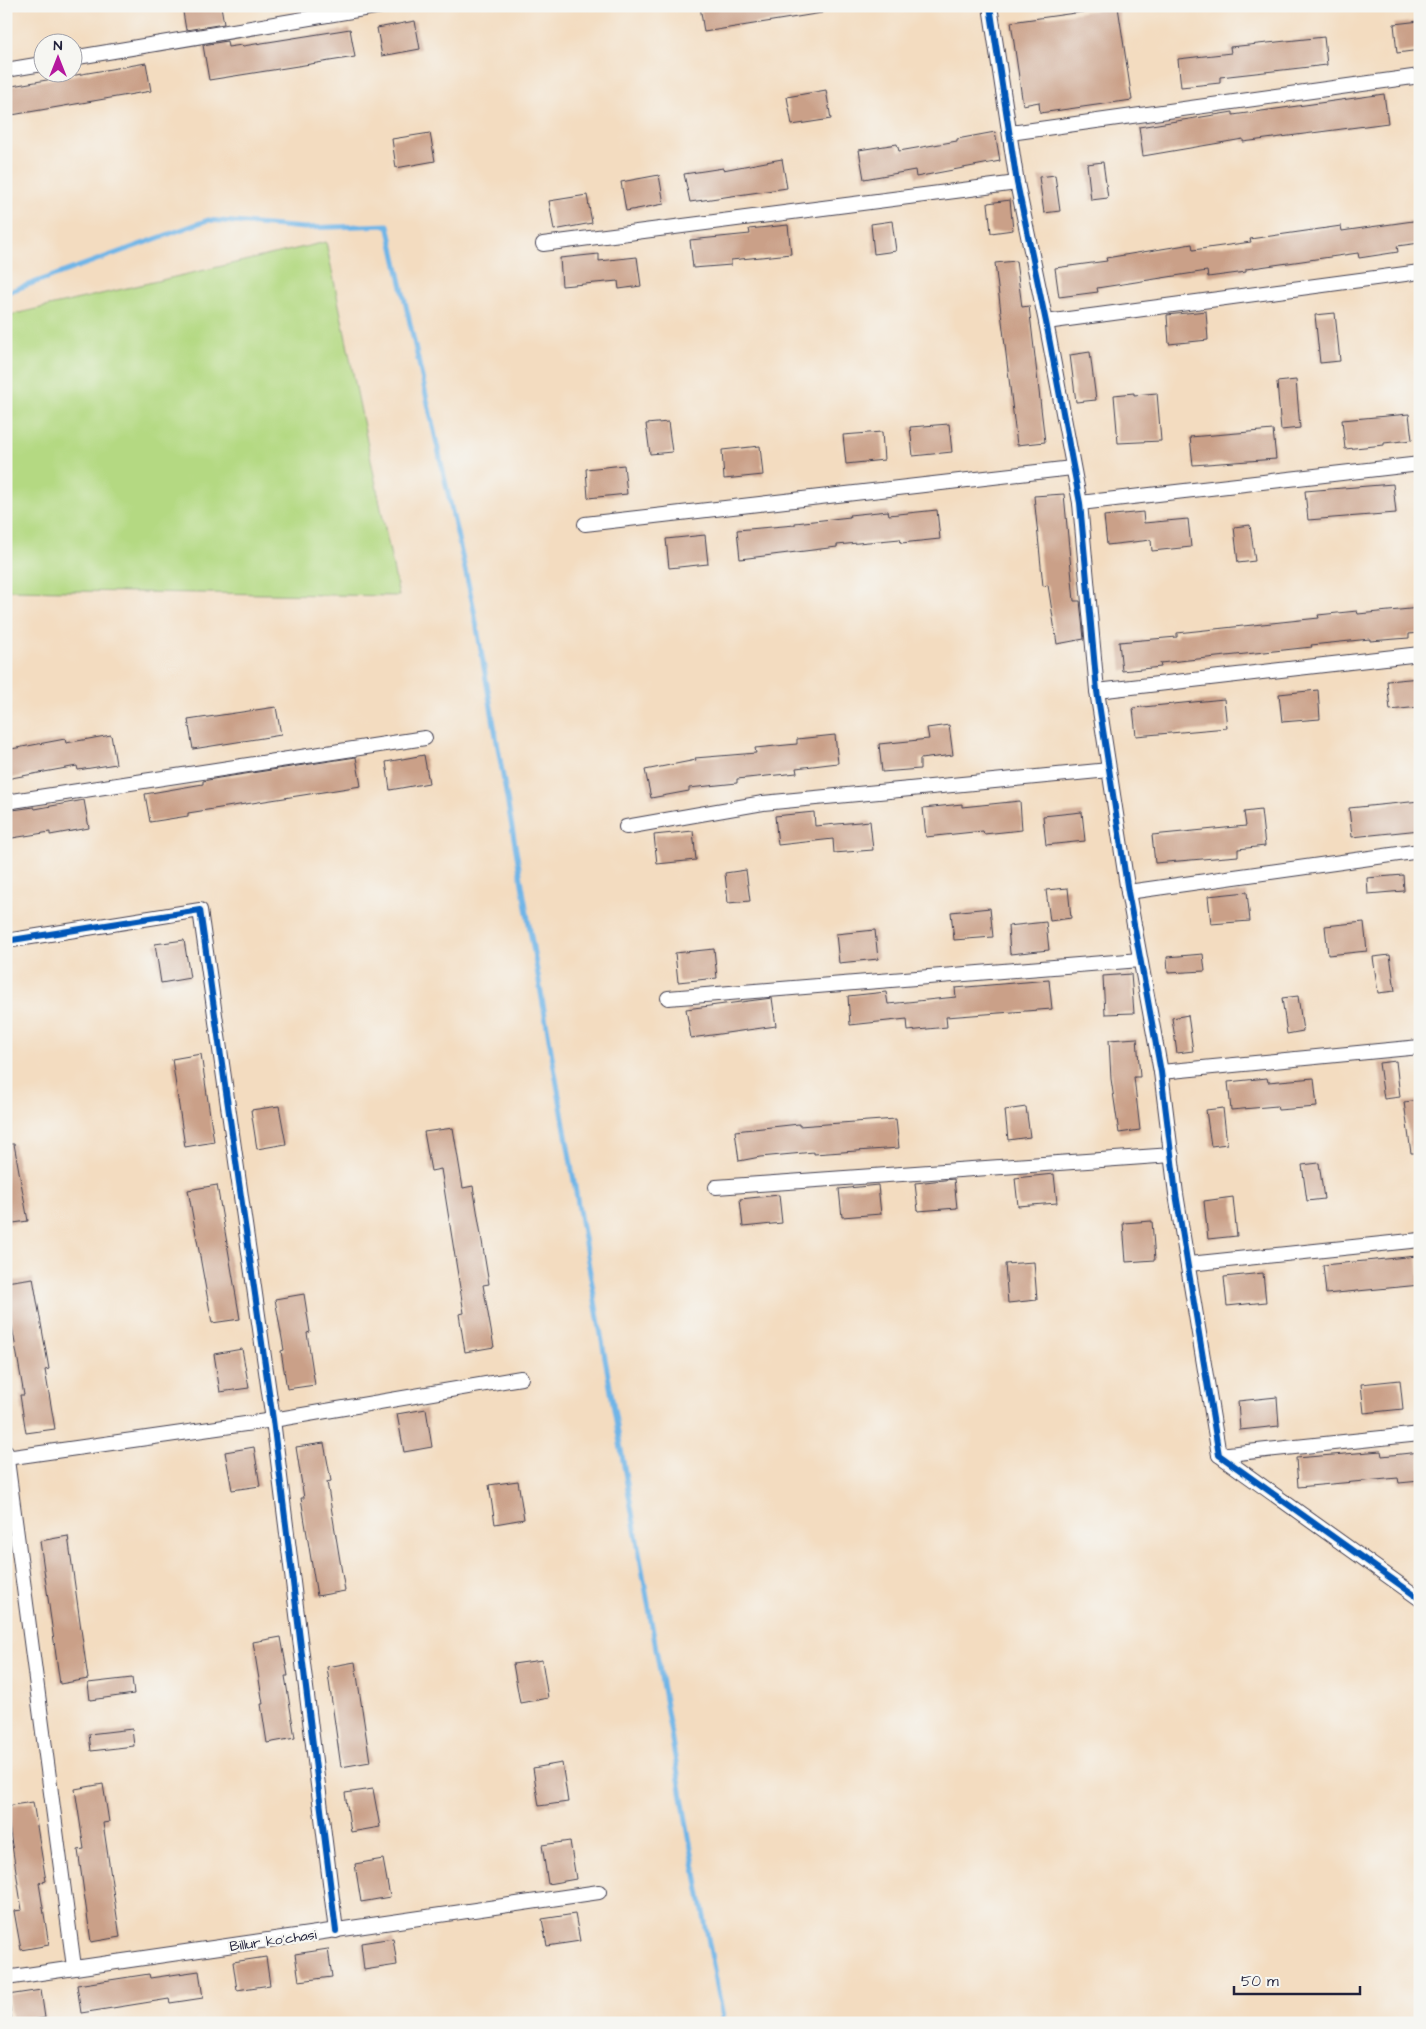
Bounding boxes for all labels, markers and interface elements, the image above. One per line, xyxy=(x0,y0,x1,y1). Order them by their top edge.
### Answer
north arrow xyxy=(32,32,82,82)
text: N xyxy=(54,36,63,56)
street label: Billur ko'chasi xyxy=(228,1925,318,1957)
scale bar xyxy=(1234,1964,1360,1996)
text: 50 m xyxy=(1241,1971,1279,1992)

